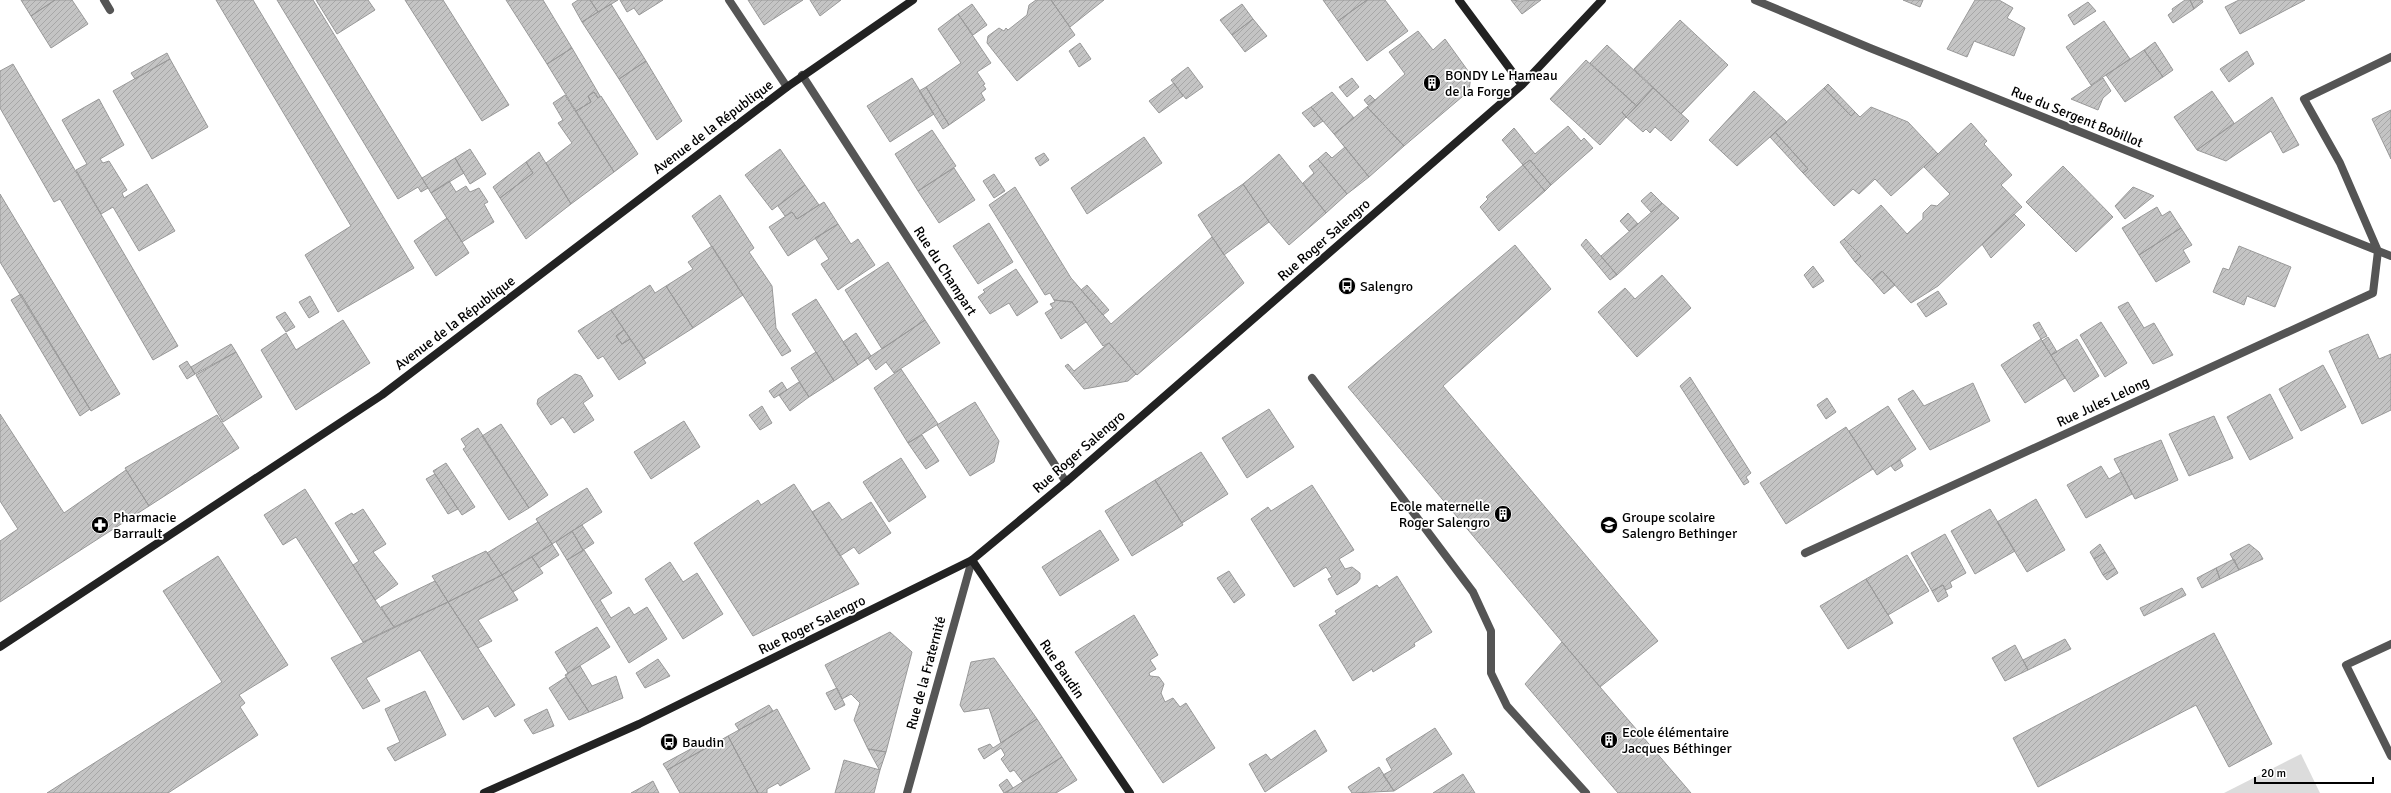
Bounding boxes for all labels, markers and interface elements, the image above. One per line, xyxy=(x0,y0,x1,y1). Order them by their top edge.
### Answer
place label: BONDY Le Hameau de la Forge xyxy=(1445,67,1558,100)
building icon: BONDY Le Hameau de la Forge xyxy=(1422,73,1442,93)
street label: Avenue de la République xyxy=(649,76,777,178)
street label: Rue du Sergent Bobillot xyxy=(2009,83,2145,151)
street label: Rue Roger Salengro xyxy=(1274,195,1374,285)
street label: Rue du Champart xyxy=(910,223,980,319)
street label: Avenue de la République xyxy=(391,272,519,374)
bus stop icon: Salengro xyxy=(1337,276,1357,296)
place label: Salengro xyxy=(1360,278,1413,295)
street label: Rue Jules Lelong xyxy=(2054,373,2152,431)
street label: Rue Roger Salengro xyxy=(1029,407,1129,497)
place label: Ecole maternelle Roger Salengro xyxy=(1390,498,1490,531)
building icon: Ecole maternelle Roger Salengro xyxy=(1493,504,1513,524)
place label: Pharmacie Barrault xyxy=(113,509,177,542)
place label: Groupe scolaire Salengro Bethinger xyxy=(1622,509,1738,542)
pharmacy icon: Pharmacie Barrault xyxy=(90,515,110,535)
school or university icon: Groupe scolaire Salengro Bethinger xyxy=(1599,515,1619,535)
street label: Rue Roger Salengro xyxy=(756,592,868,658)
street label: Rue de la Fraternité xyxy=(903,614,949,732)
street label: Rue Baudin xyxy=(1036,636,1088,702)
place label: Ecole élémentaire Jacques Béthinger xyxy=(1622,724,1733,757)
building icon: Ecole élémentaire Jacques Béthinger xyxy=(1599,730,1619,750)
bus stop icon: Baudin xyxy=(659,732,679,752)
place label: Baudin xyxy=(682,734,724,751)
scale bar xyxy=(2255,759,2373,785)
text: 20 m xyxy=(2261,766,2286,781)

